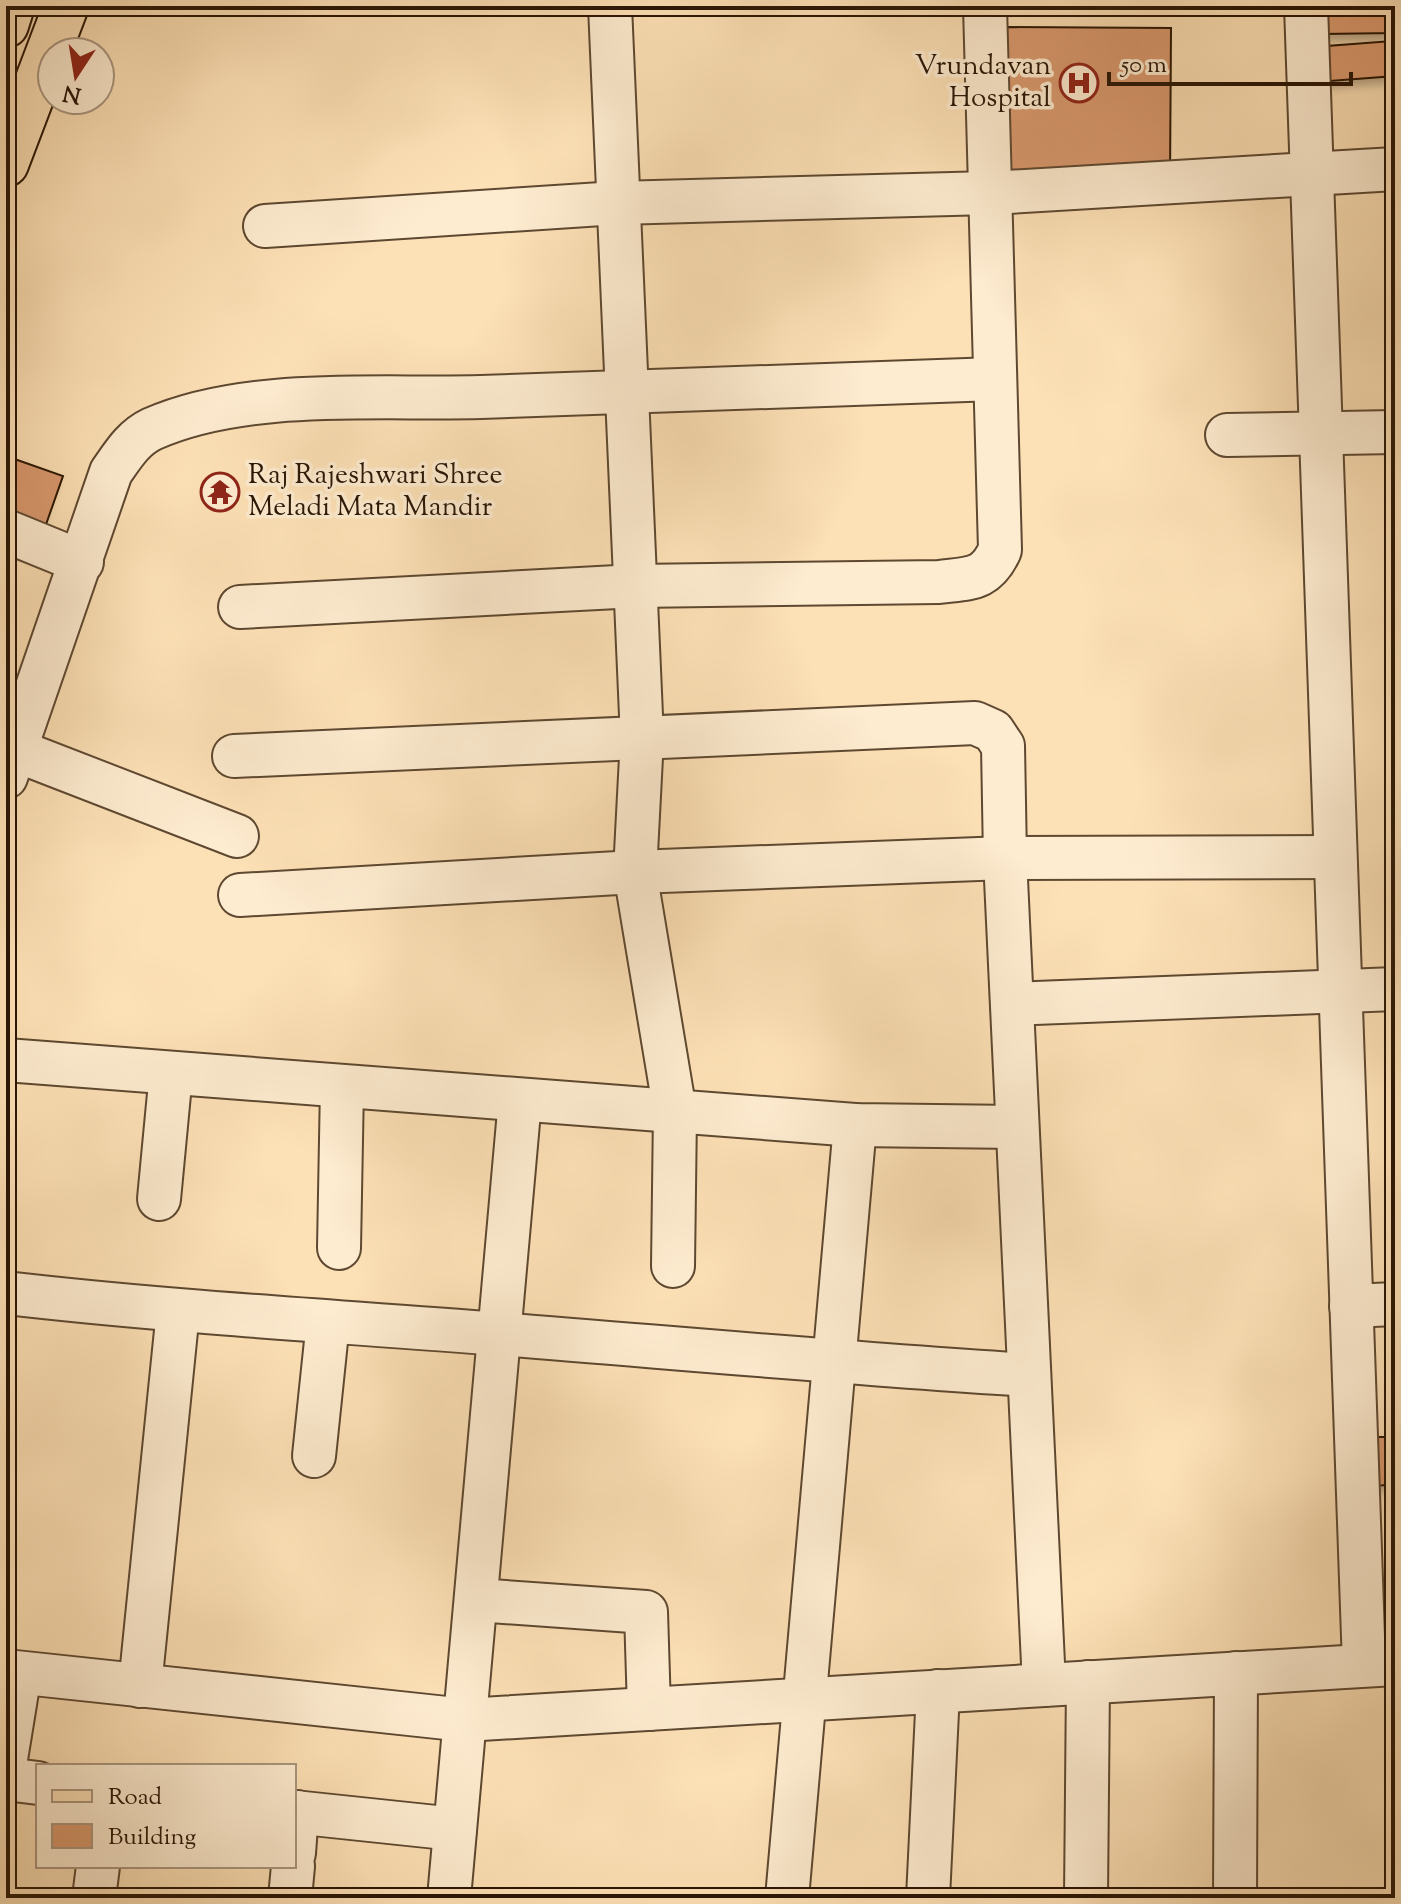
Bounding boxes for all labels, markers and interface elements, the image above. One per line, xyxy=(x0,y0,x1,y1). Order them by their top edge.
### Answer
north arrow xyxy=(36,36,116,116)
scale bar xyxy=(1109,36,1351,86)
place label: Vrundavan Hospital xyxy=(915,47,1051,119)
text: 50 m xyxy=(1119,49,1167,83)
hospital icon: Vrundavan Hospital xyxy=(1058,62,1100,104)
text: N xyxy=(60,75,84,110)
place label: Raj Rajeshwari Shree Meladi Mata Mandir xyxy=(248,456,502,528)
temple icon: Raj Rajeshwari Shree Meladi Mata Mandir xyxy=(199,471,241,513)
legend xyxy=(36,1764,296,1868)
text: Road xyxy=(108,1781,162,1815)
text: Building xyxy=(108,1821,197,1855)

